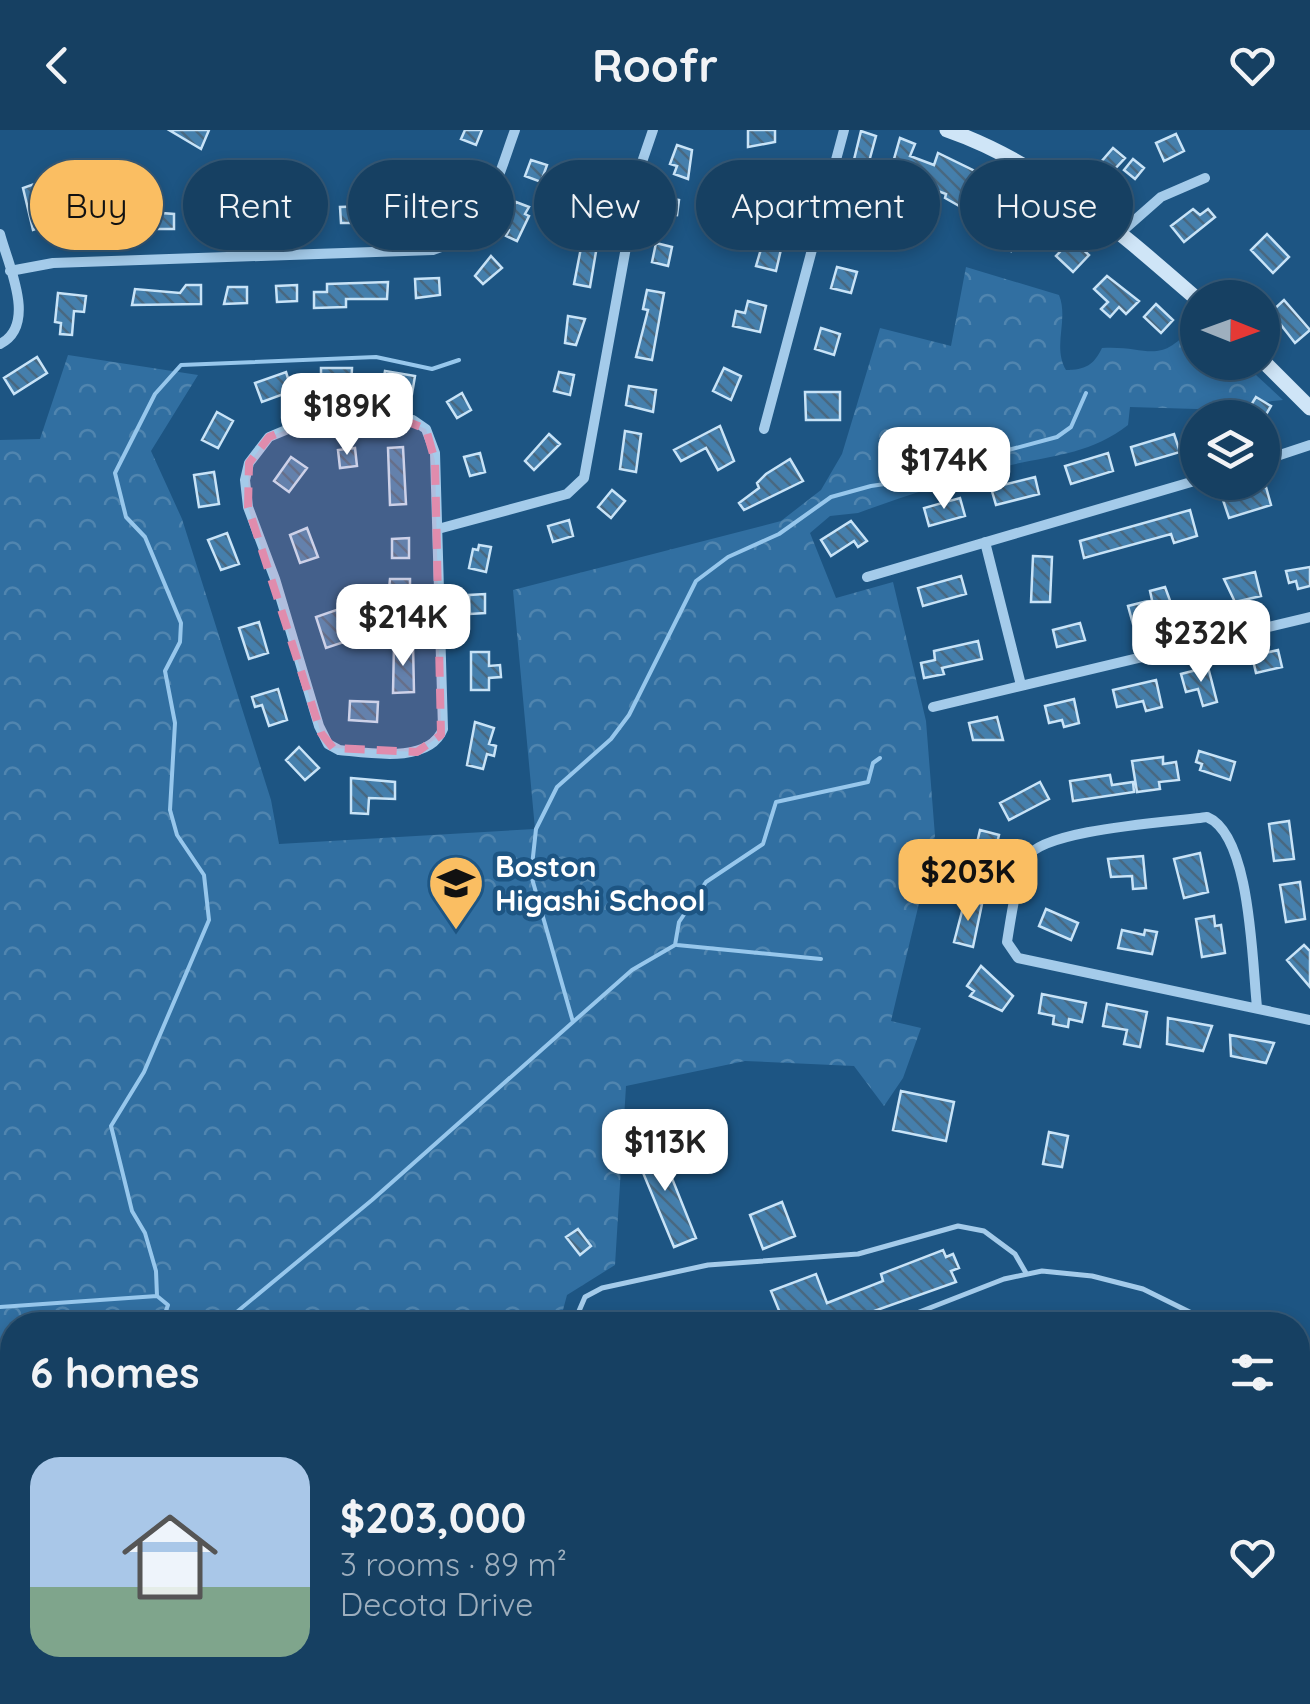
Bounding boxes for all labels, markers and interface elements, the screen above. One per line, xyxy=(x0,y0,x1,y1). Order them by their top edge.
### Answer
text: Roofr xyxy=(592,37,718,93)
icon: back xyxy=(30,38,85,93)
icon: heart xyxy=(1225,38,1280,93)
chip: Buy xyxy=(30,160,163,250)
chip: Rent xyxy=(183,160,328,250)
chip: Filters xyxy=(348,160,514,250)
chip: New xyxy=(534,160,676,250)
chip: Apartment xyxy=(696,160,940,250)
chip: House xyxy=(960,160,1133,250)
north arrow xyxy=(1180,280,1280,380)
map controls xyxy=(1180,280,1280,500)
pin: $189K xyxy=(277,373,417,458)
text: $189K xyxy=(303,385,391,425)
button: layers xyxy=(1180,400,1280,500)
pin: $174K xyxy=(874,427,1014,512)
text: $174K xyxy=(900,439,988,479)
pin: $214K xyxy=(333,584,473,669)
text: $214K xyxy=(358,596,448,636)
pin: $232K xyxy=(1131,600,1271,685)
text: $232K xyxy=(1154,612,1248,652)
pin: $203K xyxy=(898,839,1038,924)
place label: Boston Higashi School xyxy=(495,847,706,919)
text: $203K xyxy=(920,851,1016,891)
school or university icon: Boston Higashi School xyxy=(426,853,486,932)
pin: $113K xyxy=(595,1109,735,1194)
text: $113K xyxy=(624,1121,706,1161)
icon: filters xyxy=(1225,1345,1280,1400)
text: 6 homes xyxy=(30,1346,200,1399)
text: $203,000 xyxy=(340,1491,526,1544)
icon: home xyxy=(110,1497,230,1617)
icon: heart xyxy=(1225,1530,1280,1585)
text: 3 rooms · 89 m² xyxy=(340,1544,567,1584)
text: Decota Drive xyxy=(340,1584,533,1624)

